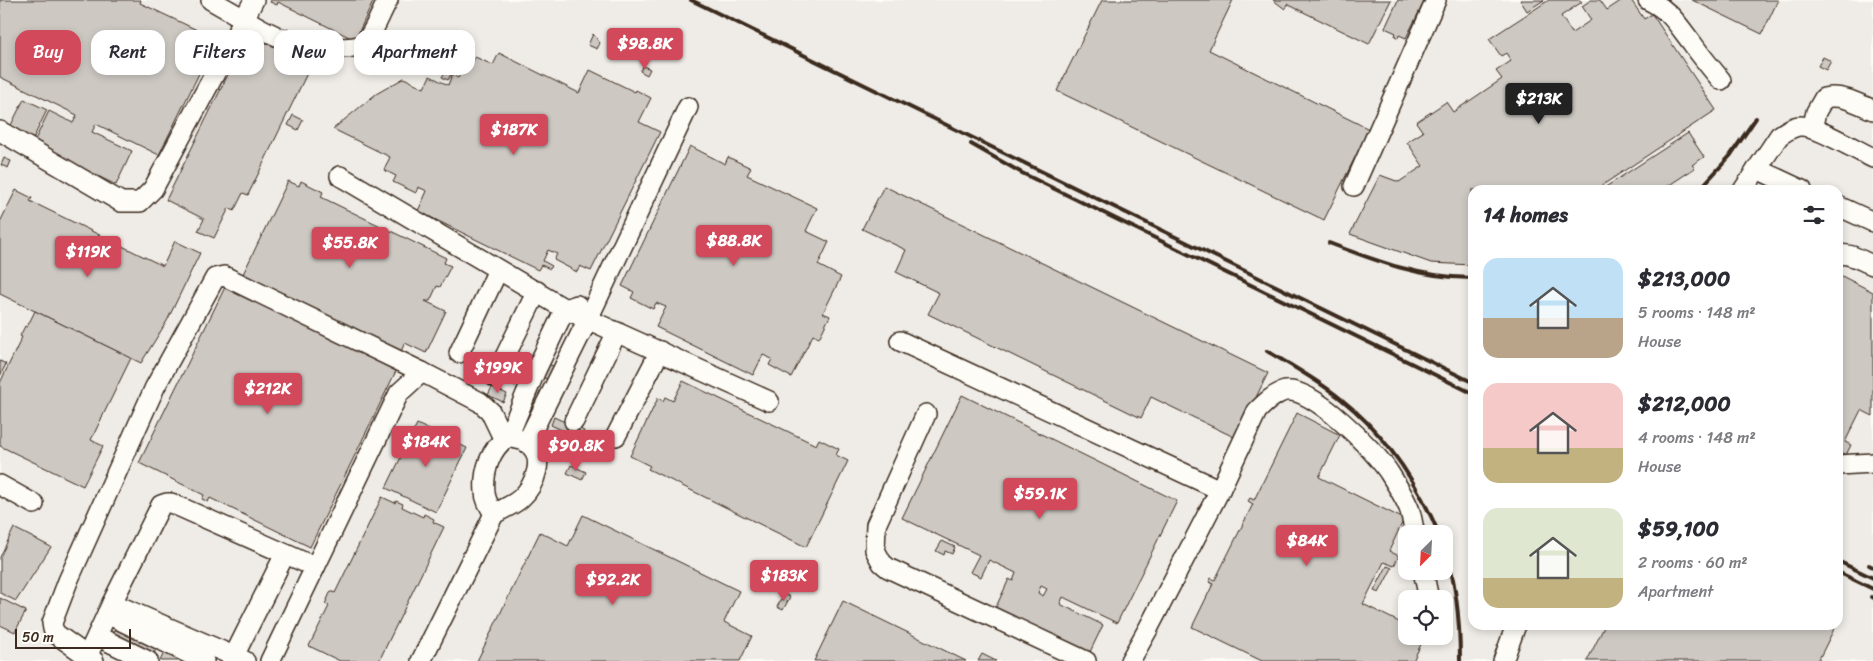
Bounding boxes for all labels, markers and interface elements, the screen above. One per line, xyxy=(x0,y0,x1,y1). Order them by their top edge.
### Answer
pin: $98.8K xyxy=(604,28,686,70)
text: $98.8K xyxy=(618,29,672,58)
chip: Buy xyxy=(15,30,81,75)
chip: Rent xyxy=(91,30,165,75)
chip: Filters xyxy=(175,30,264,75)
chip: New xyxy=(274,30,344,75)
chip: Apartment xyxy=(354,30,475,75)
pin: $213K xyxy=(1504,82,1574,125)
text: $213K xyxy=(1516,84,1562,113)
pin: $187K xyxy=(479,114,549,156)
text: $187K xyxy=(491,115,537,144)
text: 14 homes xyxy=(1483,196,1568,234)
icon: filters xyxy=(1800,201,1828,229)
pin: $88.8K xyxy=(693,224,775,267)
pin: $55.8K xyxy=(309,226,391,269)
text: $88.8K xyxy=(707,226,761,255)
text: $55.8K xyxy=(323,228,377,257)
pin: $119K xyxy=(53,236,123,278)
text: $119K xyxy=(66,237,110,266)
text: $213,000 xyxy=(1638,260,1730,298)
icon: home xyxy=(1523,278,1583,338)
text: 5 rooms · 148 m² xyxy=(1638,298,1755,327)
text: House xyxy=(1638,327,1681,356)
pin: $199K xyxy=(463,352,533,394)
text: $199K xyxy=(474,353,522,382)
pin: $212K xyxy=(233,372,303,415)
text: $212K xyxy=(245,374,291,403)
text: $212,000 xyxy=(1638,385,1731,423)
icon: home xyxy=(1523,403,1583,463)
text: 4 rooms · 148 m² xyxy=(1638,423,1756,452)
pin: $184K xyxy=(391,426,461,468)
text: $184K xyxy=(402,427,450,456)
pin: $90.8K xyxy=(535,430,617,472)
text: $90.8K xyxy=(549,431,603,460)
text: House xyxy=(1638,452,1681,481)
pin: $59.1K xyxy=(999,478,1081,520)
text: $59.1K xyxy=(1014,479,1066,508)
text: $59,100 xyxy=(1638,510,1719,548)
pin: $84K xyxy=(1277,524,1337,567)
north arrow xyxy=(1398,525,1452,580)
map controls xyxy=(1398,525,1453,645)
text: $84K xyxy=(1287,526,1327,555)
icon: home xyxy=(1523,528,1583,588)
text: 2 rooms · 60 m² xyxy=(1638,548,1748,577)
pin: $183K xyxy=(749,560,819,602)
text: $183K xyxy=(761,561,807,590)
pin: $92.2K xyxy=(572,564,654,606)
text: $92.2K xyxy=(586,565,640,594)
text: Apartment xyxy=(1638,577,1714,606)
button: locate xyxy=(1398,590,1453,645)
text: 50 m xyxy=(22,625,54,650)
scale bar xyxy=(15,626,131,649)

